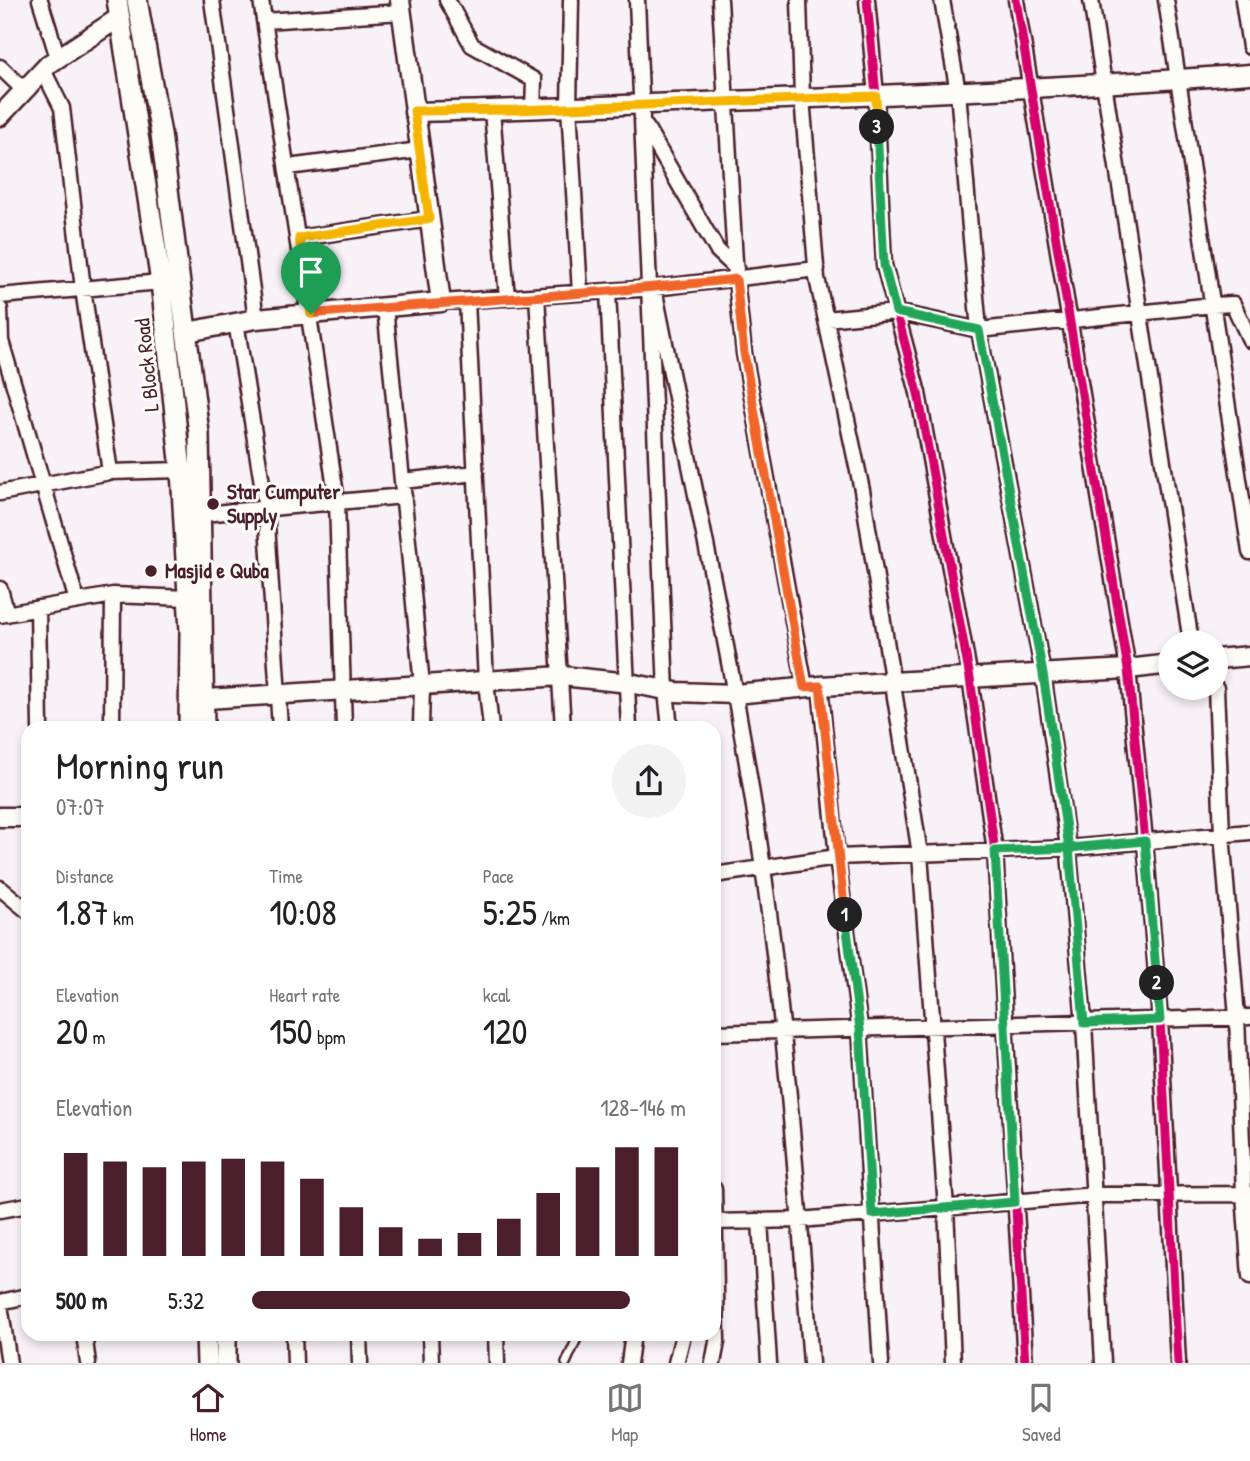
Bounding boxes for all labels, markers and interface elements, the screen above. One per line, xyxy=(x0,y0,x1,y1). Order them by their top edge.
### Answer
pin: 3 xyxy=(860,110,894,144)
text: 3 xyxy=(872,113,881,139)
pin xyxy=(281,242,341,314)
icon: arrive xyxy=(292,253,330,291)
street label: L Block Road xyxy=(127,317,166,413)
place label: Star Cumputer Supply xyxy=(227,477,341,531)
marker: Star Cumputer Supply xyxy=(205,496,221,512)
place label: Masjid e Quba xyxy=(165,556,269,585)
marker: Masjid e Quba xyxy=(143,563,159,579)
map controls xyxy=(1158,630,1228,700)
button: layers xyxy=(1158,630,1228,700)
text: Morning run xyxy=(56,739,224,791)
button: share xyxy=(612,744,686,818)
text: 07:07 xyxy=(56,791,105,822)
text: Distance xyxy=(56,863,114,889)
text: Time xyxy=(269,863,303,889)
text: Pace xyxy=(483,863,514,889)
text: 1.87 xyxy=(56,889,109,936)
text: 10:08 xyxy=(269,889,337,936)
text: 5:25 xyxy=(483,889,537,936)
pin: 1 xyxy=(828,898,862,932)
text: 1 xyxy=(841,901,848,927)
text: km xyxy=(109,905,134,931)
text: /km xyxy=(537,905,570,931)
pin: 2 xyxy=(1140,965,1174,1000)
text: 2 xyxy=(1152,969,1161,995)
text: Elevation xyxy=(56,982,119,1008)
text: Heart rate xyxy=(269,982,340,1008)
text: kcal xyxy=(483,982,510,1008)
text: 20 xyxy=(56,1008,88,1055)
text: 150 xyxy=(269,1008,313,1055)
text: 120 xyxy=(483,1008,527,1055)
text: m xyxy=(88,1024,105,1050)
text: bpm xyxy=(313,1024,346,1050)
text: Elevation xyxy=(56,1092,132,1123)
text: 128–146 m xyxy=(600,1092,686,1123)
text: 500 m xyxy=(56,1285,107,1316)
text: 5:32 xyxy=(168,1285,204,1316)
tab: Home xyxy=(189,1379,227,1447)
tab: Map xyxy=(606,1379,644,1447)
tab: Saved xyxy=(1022,1379,1061,1447)

